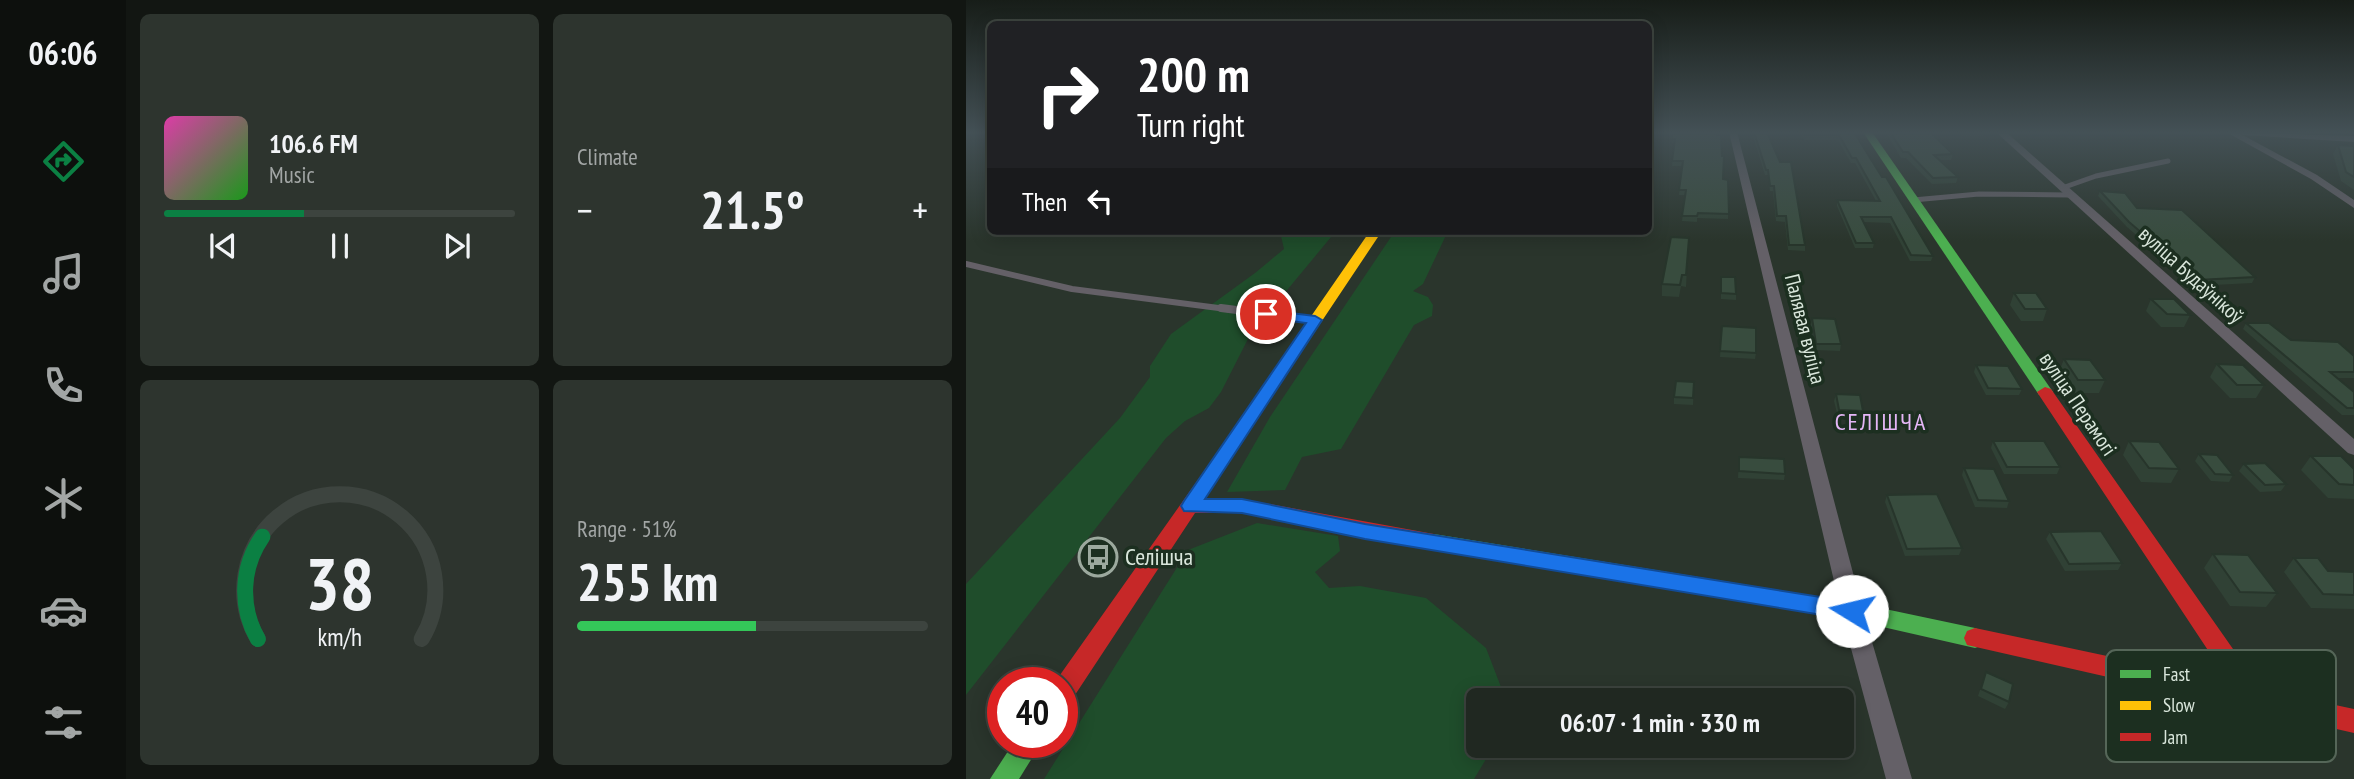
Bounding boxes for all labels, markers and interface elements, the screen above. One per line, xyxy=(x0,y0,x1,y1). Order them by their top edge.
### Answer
text: 06:06 xyxy=(28,32,98,74)
text: 200 m xyxy=(1137,42,1250,106)
icon: right xyxy=(1022,49,1113,140)
text: Turn right xyxy=(1137,104,1245,146)
text: 106.6 FM xyxy=(269,127,358,160)
icon: directions xyxy=(39,137,88,186)
text: Climate xyxy=(577,142,638,171)
text: Music xyxy=(269,160,315,189)
text: 21.5° xyxy=(700,176,805,243)
icon: left xyxy=(1081,182,1119,220)
text: − xyxy=(577,185,593,234)
text: + xyxy=(912,185,928,234)
text: Then xyxy=(1022,185,1067,218)
street label: вуліца Будаўнікоў xyxy=(2133,220,2250,329)
icon: previous xyxy=(204,227,242,265)
icon: pause xyxy=(321,227,359,265)
icon: next xyxy=(438,227,476,265)
icon: music xyxy=(39,249,88,298)
street label: Палявая вуліца xyxy=(1779,271,1832,387)
pin xyxy=(1236,284,1296,344)
icon: arrive xyxy=(1247,295,1285,333)
street label: вуліца Перамогі xyxy=(2034,347,2123,461)
icon: phone xyxy=(39,361,88,410)
district label: СЕЛІШЧА xyxy=(1835,406,1927,437)
icon: climate xyxy=(39,474,88,523)
text: Range · 51% xyxy=(577,514,677,543)
text: 38 xyxy=(305,535,374,629)
bus stop icon: Селішча xyxy=(1077,536,1119,578)
place label: Селішча xyxy=(1125,541,1193,572)
text: 255 km xyxy=(577,548,718,615)
position arrow xyxy=(1815,574,1889,648)
icon: car xyxy=(39,586,88,635)
text: km/h xyxy=(317,620,362,652)
legend xyxy=(2106,650,2336,762)
text: Fast xyxy=(2163,662,2191,686)
speed limit sign: 40 xyxy=(987,667,1078,758)
text: Slow xyxy=(2163,693,2196,717)
icon: filters xyxy=(39,698,88,747)
text: 06:07 · 1 min · 330 m xyxy=(1560,706,1760,739)
text: Jam xyxy=(2162,725,2188,749)

